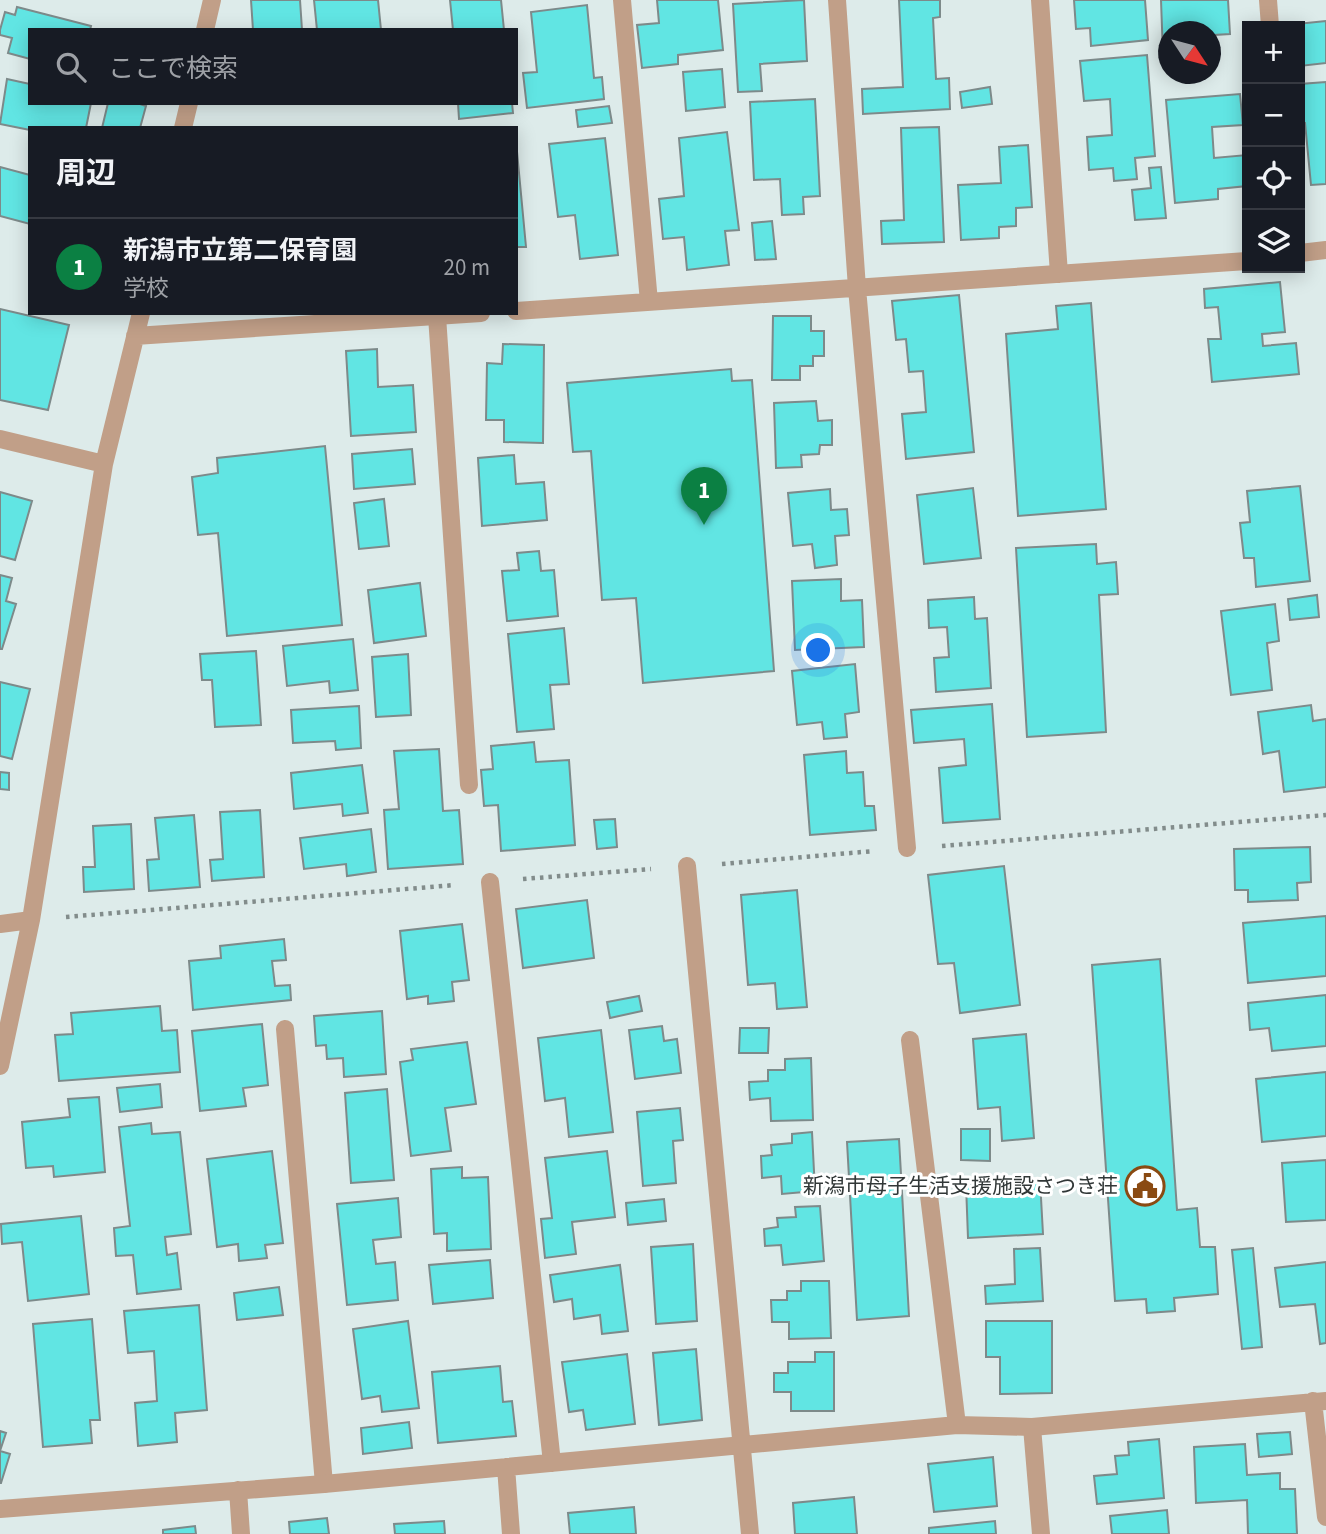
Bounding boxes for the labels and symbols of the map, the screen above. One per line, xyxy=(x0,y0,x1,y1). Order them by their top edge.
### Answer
north arrow xyxy=(1158,21,1221,84)
pin: 1 xyxy=(681,467,727,525)
your location xyxy=(801,633,835,667)
public building icon: 新潟市母子生活支援施設さつき荘 xyxy=(1124,1165,1166,1207)
place label: 新潟市母子生活支援施設さつき荘 xyxy=(803,1171,1118,1201)

